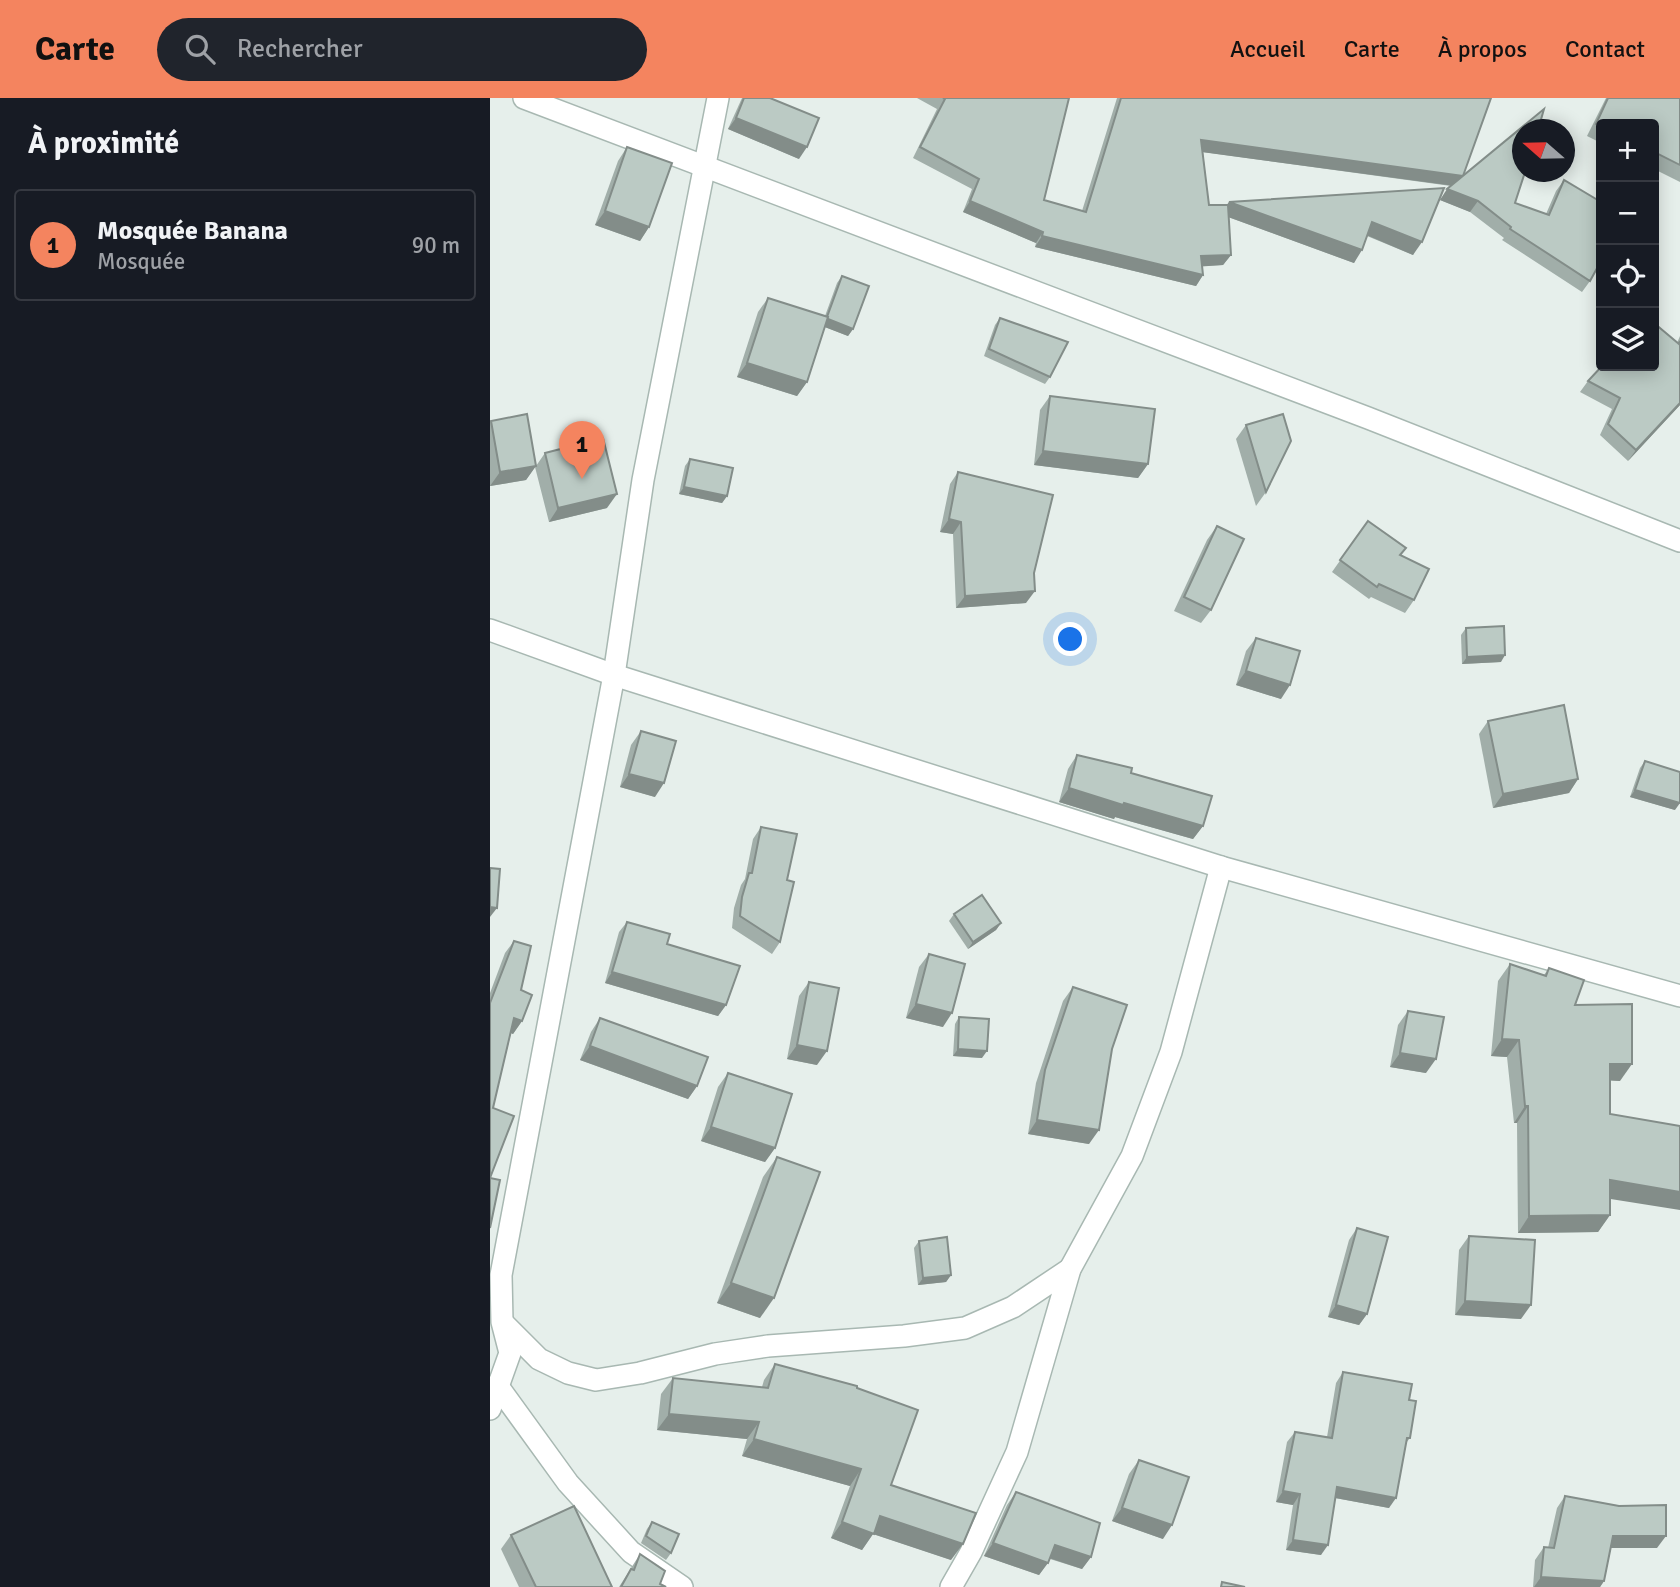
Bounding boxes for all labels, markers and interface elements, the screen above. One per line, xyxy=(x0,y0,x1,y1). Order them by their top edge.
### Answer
search box xyxy=(157,18,647,81)
text: Carte xyxy=(35,29,115,70)
icon: search xyxy=(181,30,219,68)
text: Rechercher xyxy=(237,33,363,65)
text: Accueil xyxy=(1230,34,1306,64)
text: Carte xyxy=(1344,34,1400,64)
text: À propos xyxy=(1438,34,1527,64)
text: Contact xyxy=(1565,34,1645,64)
north arrow xyxy=(1512,119,1575,182)
map controls xyxy=(1596,119,1659,371)
button: + xyxy=(1596,119,1659,182)
text: À proximité xyxy=(28,125,179,162)
button: − xyxy=(1596,182,1659,245)
text: Mosquée Banana xyxy=(97,215,288,247)
text: 1 xyxy=(47,231,59,260)
text: 90 m xyxy=(412,231,460,260)
button: locate xyxy=(1596,245,1659,308)
text: Mosquée xyxy=(97,247,185,276)
button: layers xyxy=(1596,308,1659,371)
pin: 1 xyxy=(559,421,605,479)
your location xyxy=(1053,622,1087,656)

